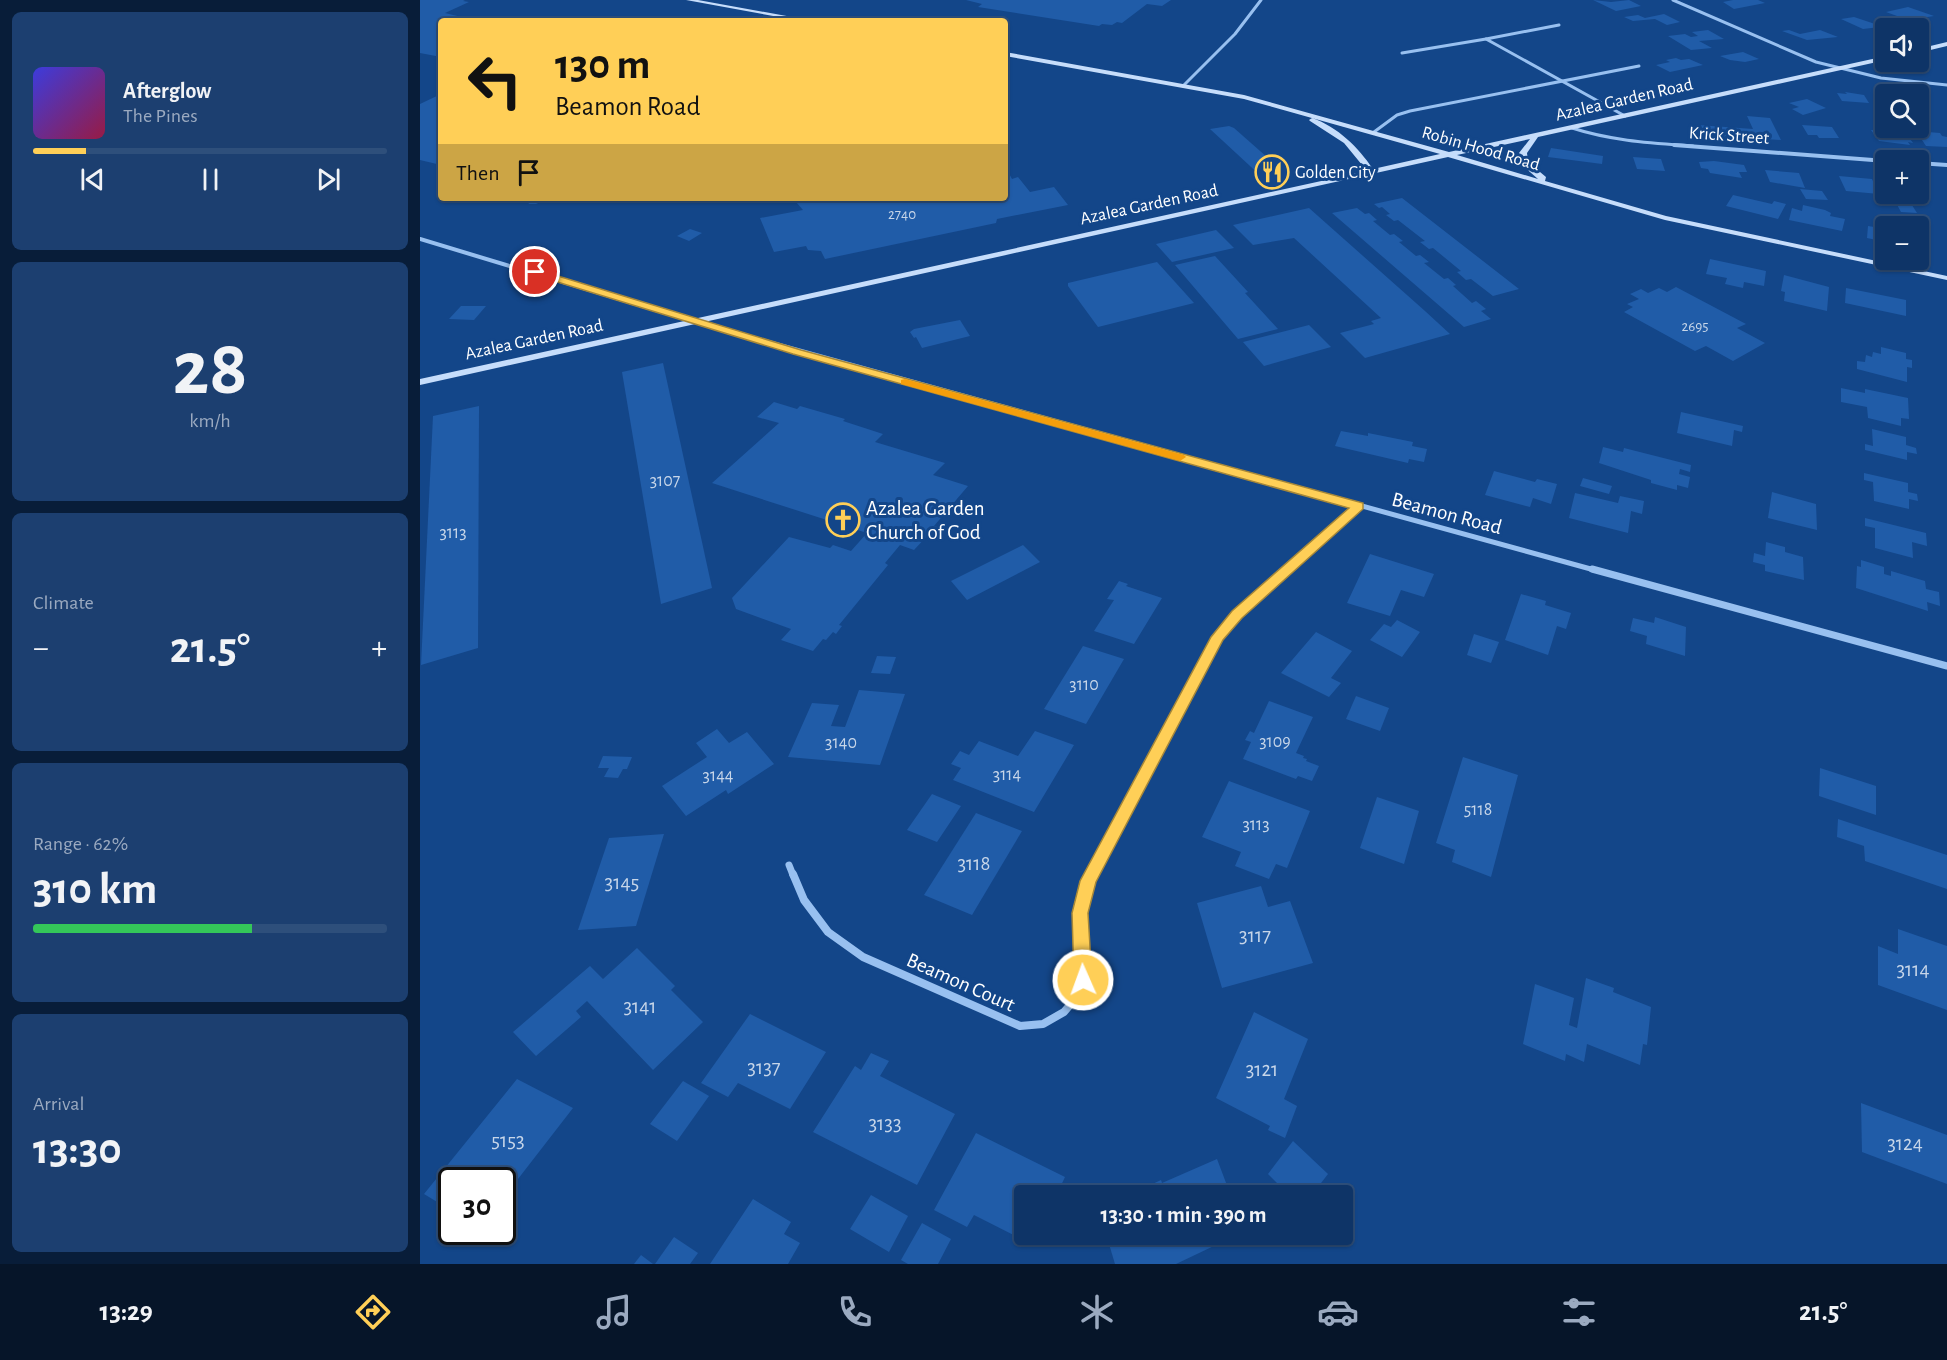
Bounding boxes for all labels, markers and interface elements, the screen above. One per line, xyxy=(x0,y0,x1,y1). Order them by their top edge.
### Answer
map controls xyxy=(1875,18,1929,270)
button: sound xyxy=(1875,18,1929,72)
icon: left xyxy=(456,42,534,120)
text: 130 m xyxy=(555,44,650,86)
street label: Azalea Garden Road xyxy=(1554,75,1695,125)
text: Afterglow xyxy=(123,80,211,102)
button: search xyxy=(1875,84,1929,138)
text: Beamon Road xyxy=(555,93,701,120)
text: The Pines xyxy=(123,106,198,126)
street label: Robin Hood Road xyxy=(1420,124,1542,174)
street label: Krick Street xyxy=(1688,124,1770,148)
button: + xyxy=(1875,150,1929,204)
restaurant icon: Golden City xyxy=(1254,154,1290,190)
icon: arrive xyxy=(512,156,545,189)
text: Then xyxy=(456,162,500,184)
icon: previous xyxy=(76,163,109,196)
icon: pause xyxy=(194,163,227,196)
icon: next xyxy=(312,163,345,196)
place label: Golden City xyxy=(1295,164,1376,182)
street label: Azalea Garden Road xyxy=(1079,182,1220,228)
house number: 2740 xyxy=(888,207,916,222)
button: − xyxy=(1875,216,1929,270)
pin xyxy=(509,246,560,297)
icon: arrive xyxy=(518,255,551,288)
street label: Azalea Garden Road xyxy=(464,317,605,363)
house number: 2695 xyxy=(1681,319,1709,334)
text: 28 xyxy=(172,331,248,409)
text: km/h xyxy=(189,411,231,431)
house number: 3107 xyxy=(650,472,680,490)
street label: Beamon Road xyxy=(1389,489,1504,538)
place label: Azalea Garden Church of God xyxy=(866,498,985,543)
church icon: Azalea Garden Church of God xyxy=(825,502,861,538)
house number: 3113 xyxy=(439,524,467,542)
text: Climate xyxy=(33,593,94,613)
text: 21.5° xyxy=(170,626,250,671)
text: − xyxy=(33,632,49,665)
text: + xyxy=(371,632,387,665)
house number: 3110 xyxy=(1069,676,1099,694)
house number: 3109 xyxy=(1259,733,1291,751)
house number: 3140 xyxy=(825,734,857,752)
house number: 3114 xyxy=(993,766,1022,784)
house number: 3144 xyxy=(703,767,734,785)
house number: 5118 xyxy=(1464,801,1492,819)
house number: 3113 xyxy=(1242,816,1270,834)
text: Range · 62% xyxy=(33,834,128,854)
house number: 3118 xyxy=(957,853,991,874)
text: 310 km xyxy=(33,867,157,912)
house number: 3145 xyxy=(605,872,639,893)
house number: 3117 xyxy=(1239,925,1271,946)
position arrow xyxy=(1051,948,1115,1012)
street label: Beamon Court xyxy=(903,949,1018,1016)
house number: 3114 xyxy=(1896,959,1930,980)
house number: 3141 xyxy=(623,996,657,1017)
house number: 3137 xyxy=(747,1057,781,1078)
house number: 3121 xyxy=(1246,1059,1278,1080)
text: Arrival xyxy=(33,1094,84,1114)
house number: 3133 xyxy=(868,1113,902,1134)
text: 13:30 xyxy=(33,1127,122,1172)
house number: 5153 xyxy=(491,1130,525,1151)
house number: 3124 xyxy=(1887,1133,1923,1154)
speed limit sign: 30 xyxy=(438,1167,516,1245)
text: 13:30 · 1 min · 390 m xyxy=(1101,1204,1266,1226)
icon: directions xyxy=(352,1291,394,1333)
icon: music xyxy=(593,1291,635,1333)
icon: phone xyxy=(834,1291,876,1333)
icon: climate xyxy=(1076,1291,1118,1333)
icon: car xyxy=(1317,1291,1359,1333)
icon: filters xyxy=(1558,1291,1600,1333)
text: 13:29 xyxy=(100,1298,153,1325)
text: 21.5° xyxy=(1799,1298,1847,1325)

